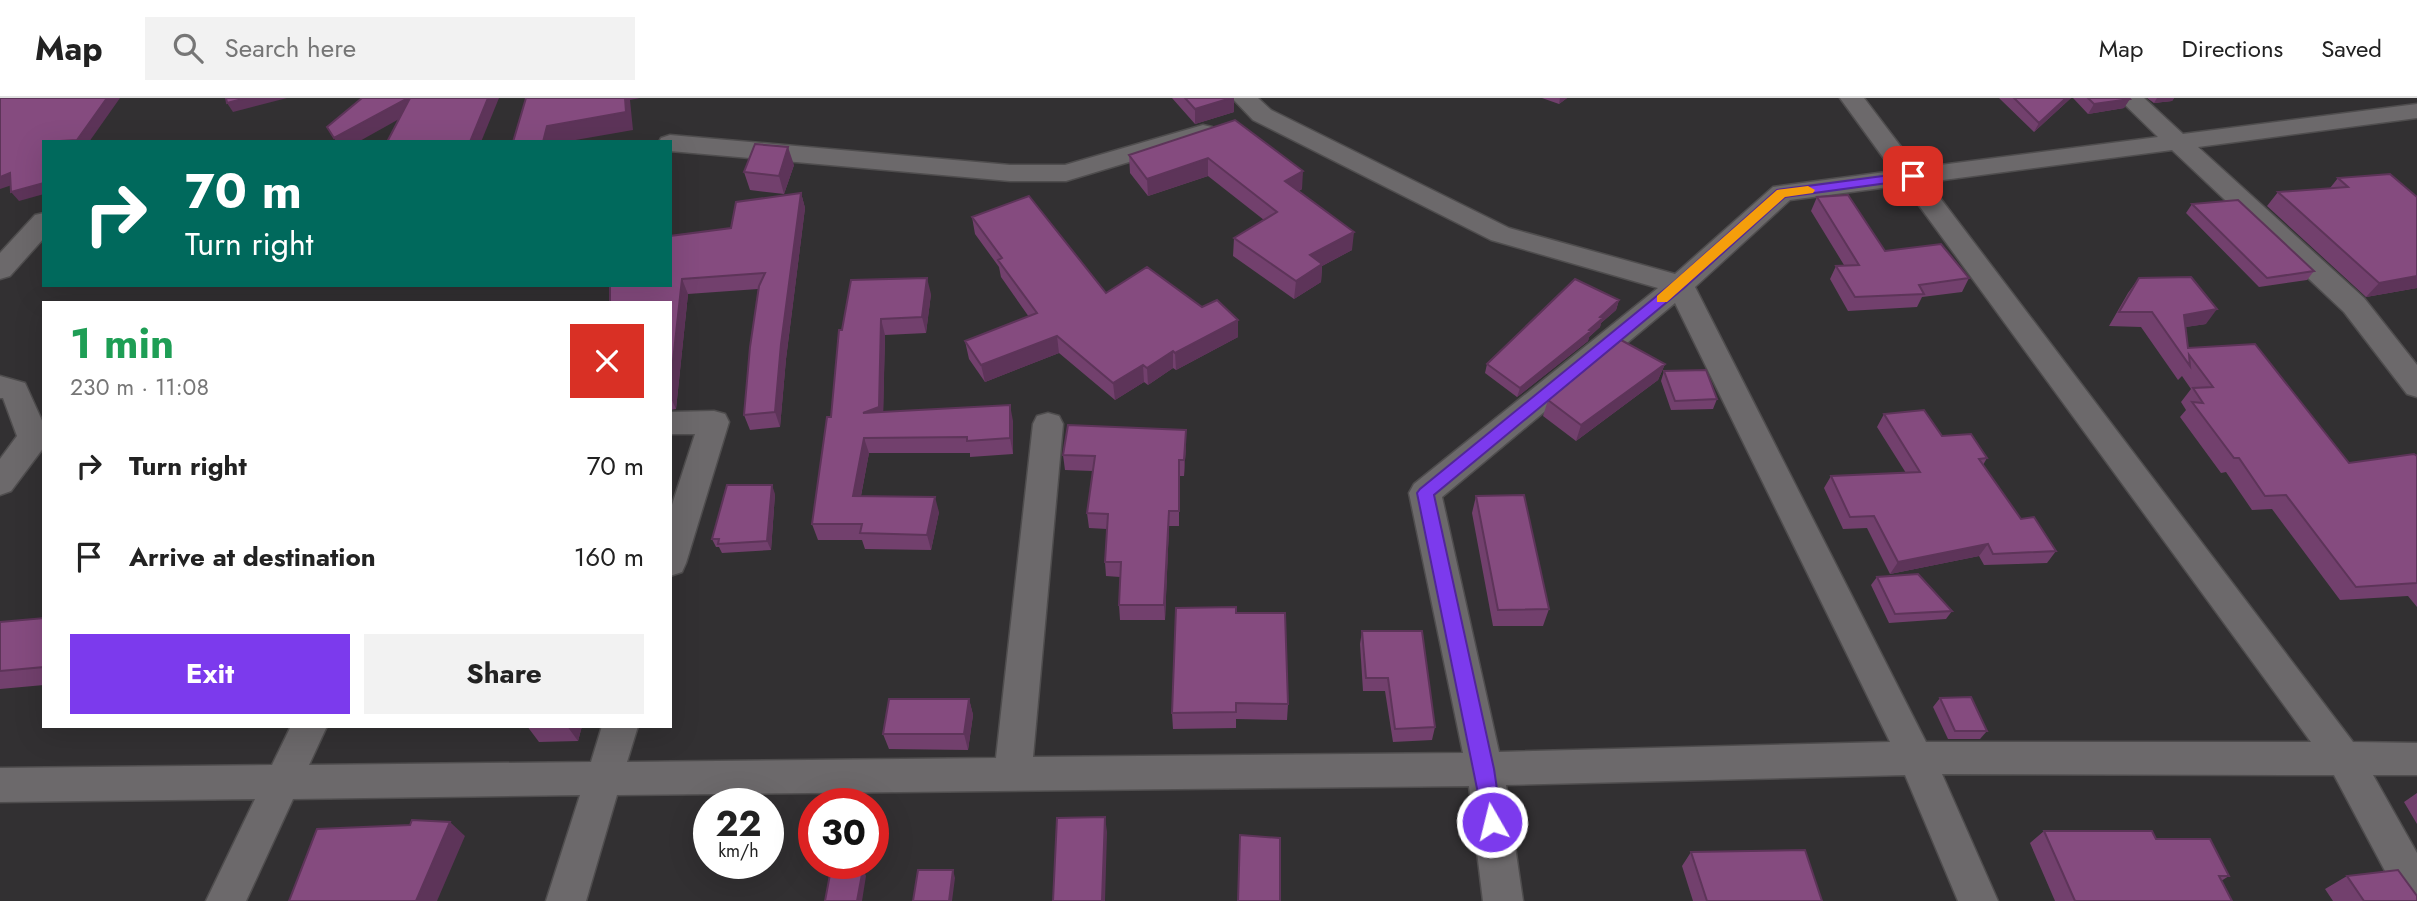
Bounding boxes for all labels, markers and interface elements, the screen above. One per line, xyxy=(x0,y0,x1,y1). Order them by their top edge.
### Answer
search box xyxy=(145,17,635,80)
text: Map xyxy=(35,25,103,72)
icon: search xyxy=(169,29,207,67)
text: Search here xyxy=(225,29,356,67)
text: Map xyxy=(2099,31,2144,66)
text: Directions xyxy=(2182,31,2283,66)
text: Saved xyxy=(2321,31,2382,66)
pin xyxy=(1883,146,1943,206)
text: 70 m xyxy=(185,156,302,226)
icon: arrive xyxy=(1894,157,1932,195)
icon: right xyxy=(70,168,161,259)
text: Turn right xyxy=(185,221,314,267)
text: 1 min xyxy=(70,313,174,374)
button: close xyxy=(570,324,644,398)
text: 230 m · 11:08 xyxy=(70,370,209,404)
icon: right xyxy=(70,447,108,485)
text: Turn right xyxy=(129,447,247,485)
text: 70 m xyxy=(587,447,644,485)
icon: arrive xyxy=(70,538,108,576)
text: Arrive at destination xyxy=(129,538,376,576)
text: 160 m xyxy=(574,538,644,576)
button: Exit xyxy=(70,634,350,714)
button: Share xyxy=(364,634,644,714)
position arrow xyxy=(1455,785,1529,859)
speed limit sign: 30 xyxy=(798,788,889,879)
text: 22 xyxy=(716,799,761,849)
text: km/h xyxy=(718,838,759,864)

